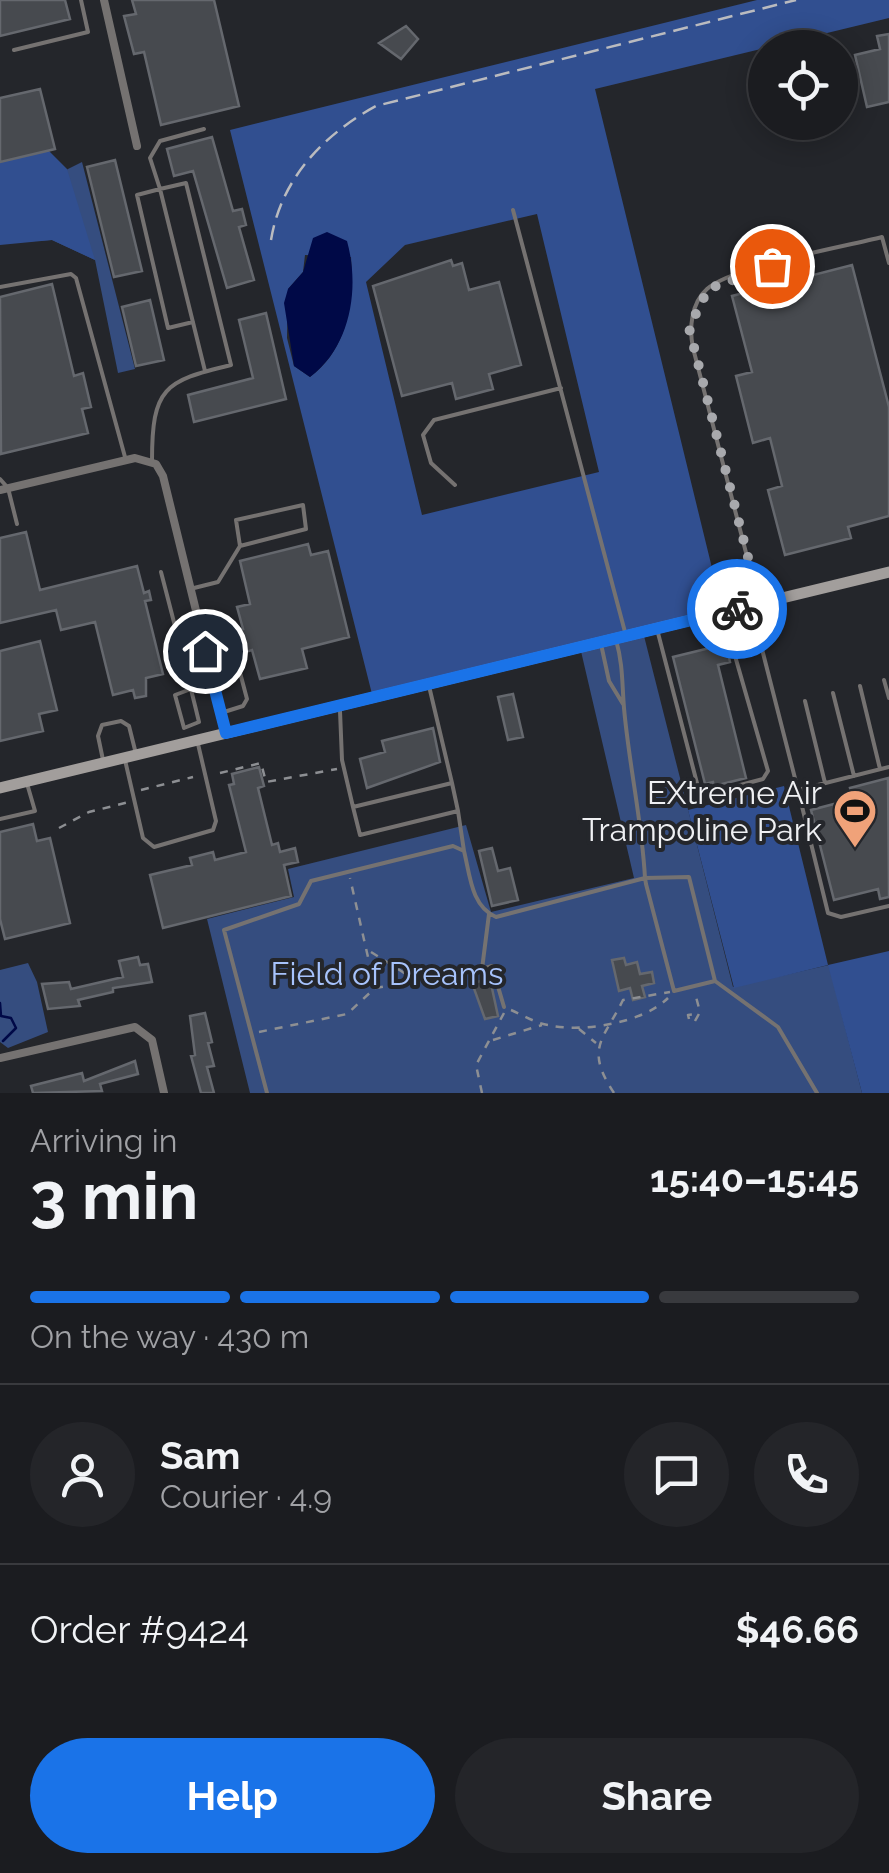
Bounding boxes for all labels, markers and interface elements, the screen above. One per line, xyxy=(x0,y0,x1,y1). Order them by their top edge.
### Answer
map controls xyxy=(748,30,858,140)
button: locate xyxy=(748,30,858,140)
pin xyxy=(730,224,815,309)
icon: bag xyxy=(745,239,800,294)
courier xyxy=(687,559,787,659)
icon: bike xyxy=(710,582,765,637)
pin xyxy=(163,609,248,694)
icon: home xyxy=(178,624,233,679)
place label: EXtreme Air Trampoline Park xyxy=(582,774,822,848)
sports icon: EXtreme Air Trampoline Park xyxy=(832,788,878,849)
park label: Field of Dreams xyxy=(271,955,503,992)
text: Arriving in xyxy=(30,1122,177,1159)
text: 15:40–15:45 xyxy=(650,1156,859,1201)
text: 3 min xyxy=(30,1158,198,1234)
text: On the way · 430 m xyxy=(30,1318,309,1355)
button: person xyxy=(30,1422,135,1527)
button: chat xyxy=(624,1422,729,1527)
button: phone xyxy=(754,1422,859,1527)
text: Sam xyxy=(160,1433,240,1478)
text: Courier · 4.9 xyxy=(160,1478,332,1515)
text: Order #9424 xyxy=(30,1607,249,1652)
text: $46.66 xyxy=(735,1607,859,1652)
button: Help xyxy=(30,1738,435,1853)
button: Share xyxy=(455,1738,859,1853)

